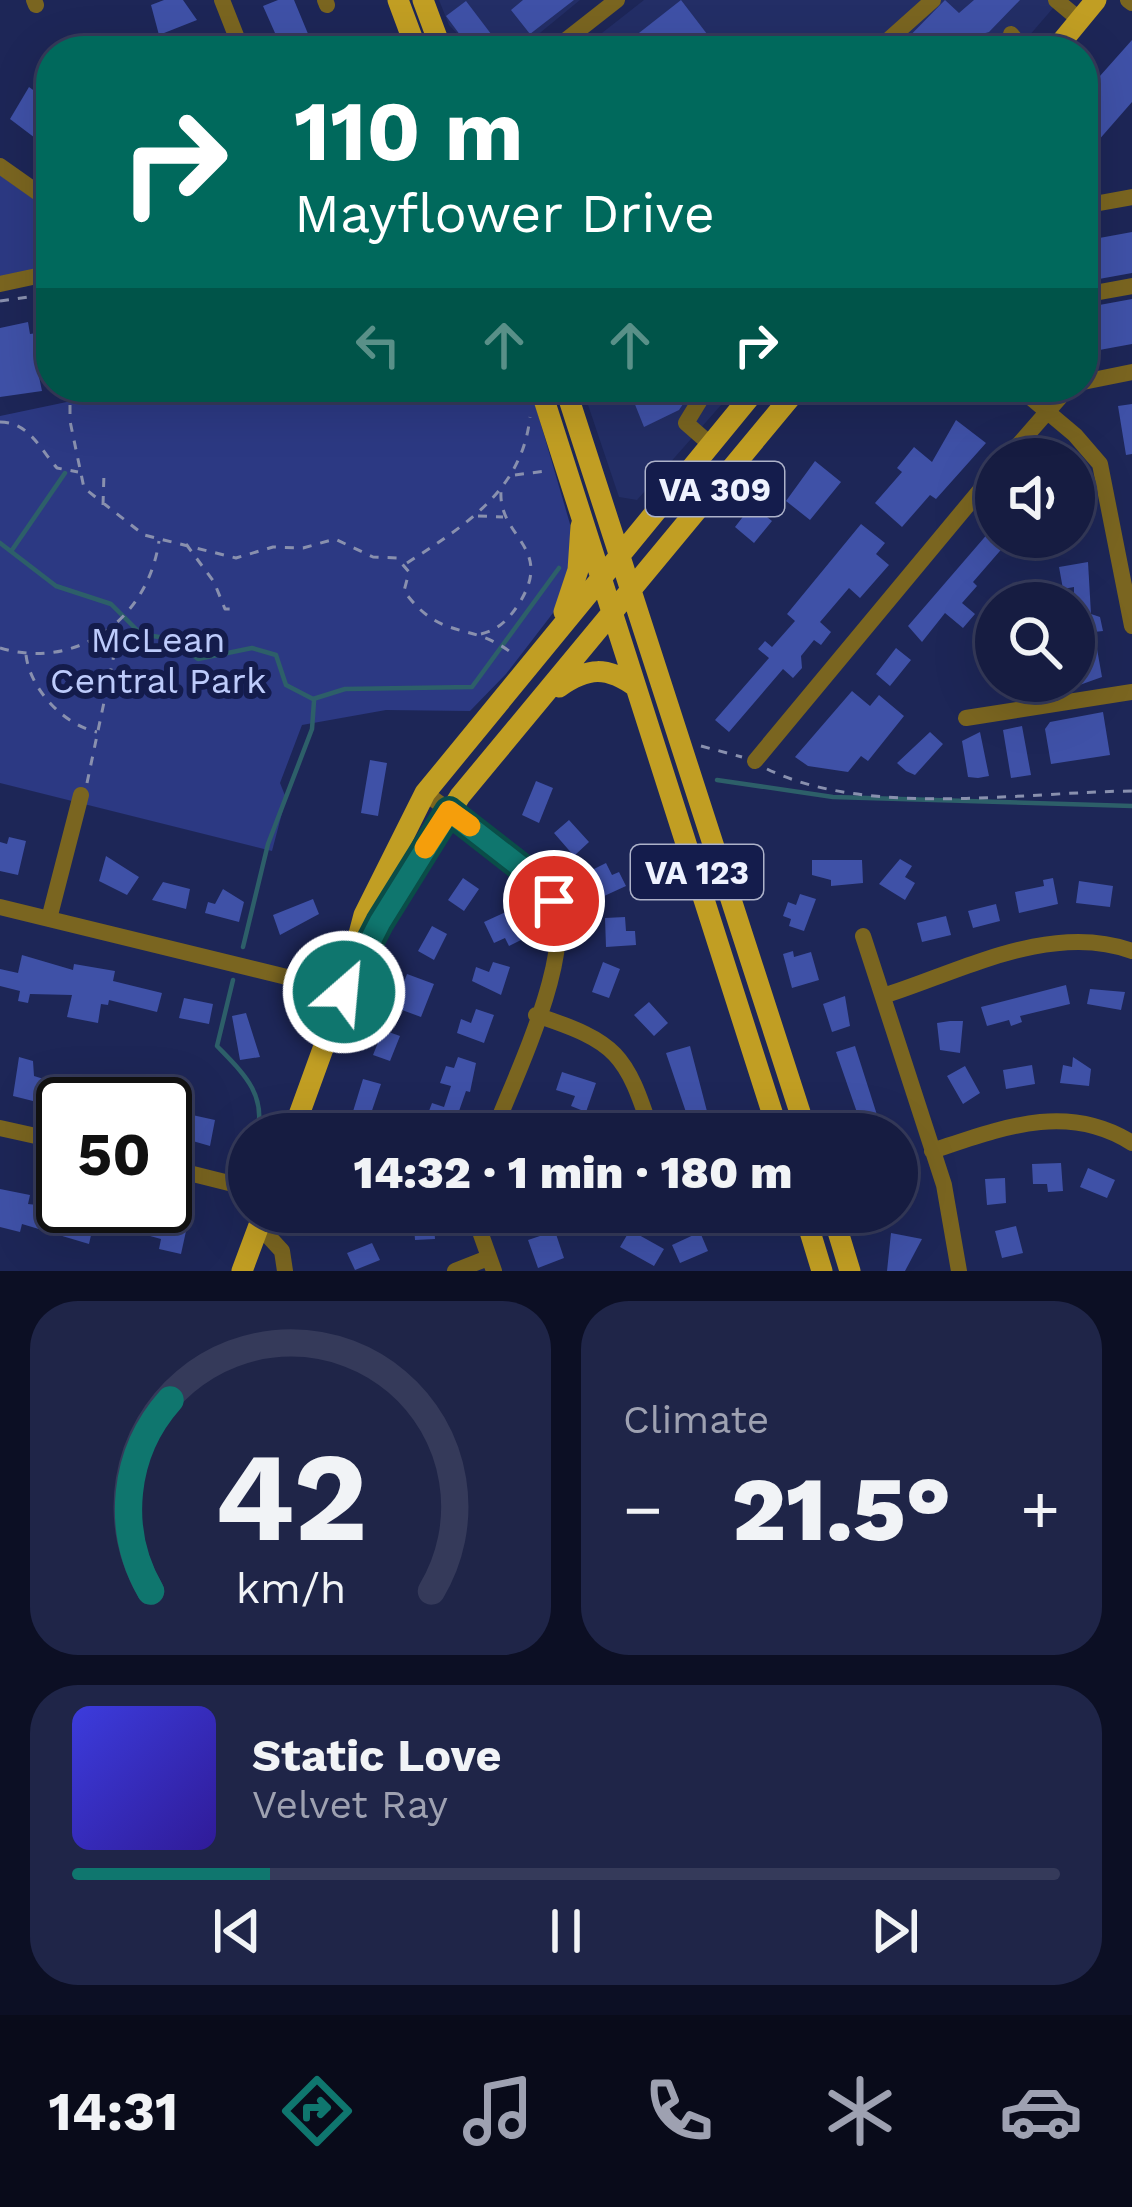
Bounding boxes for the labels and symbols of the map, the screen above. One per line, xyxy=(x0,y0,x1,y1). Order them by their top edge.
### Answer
road number: VA 309 xyxy=(646,462,784,516)
park label: McLean Central Park xyxy=(50,619,266,702)
road number: VA 123 xyxy=(631,845,763,899)
pin xyxy=(503,850,605,952)
position arrow xyxy=(281,929,407,1055)
speed limit sign: 50 xyxy=(36,1077,192,1233)

